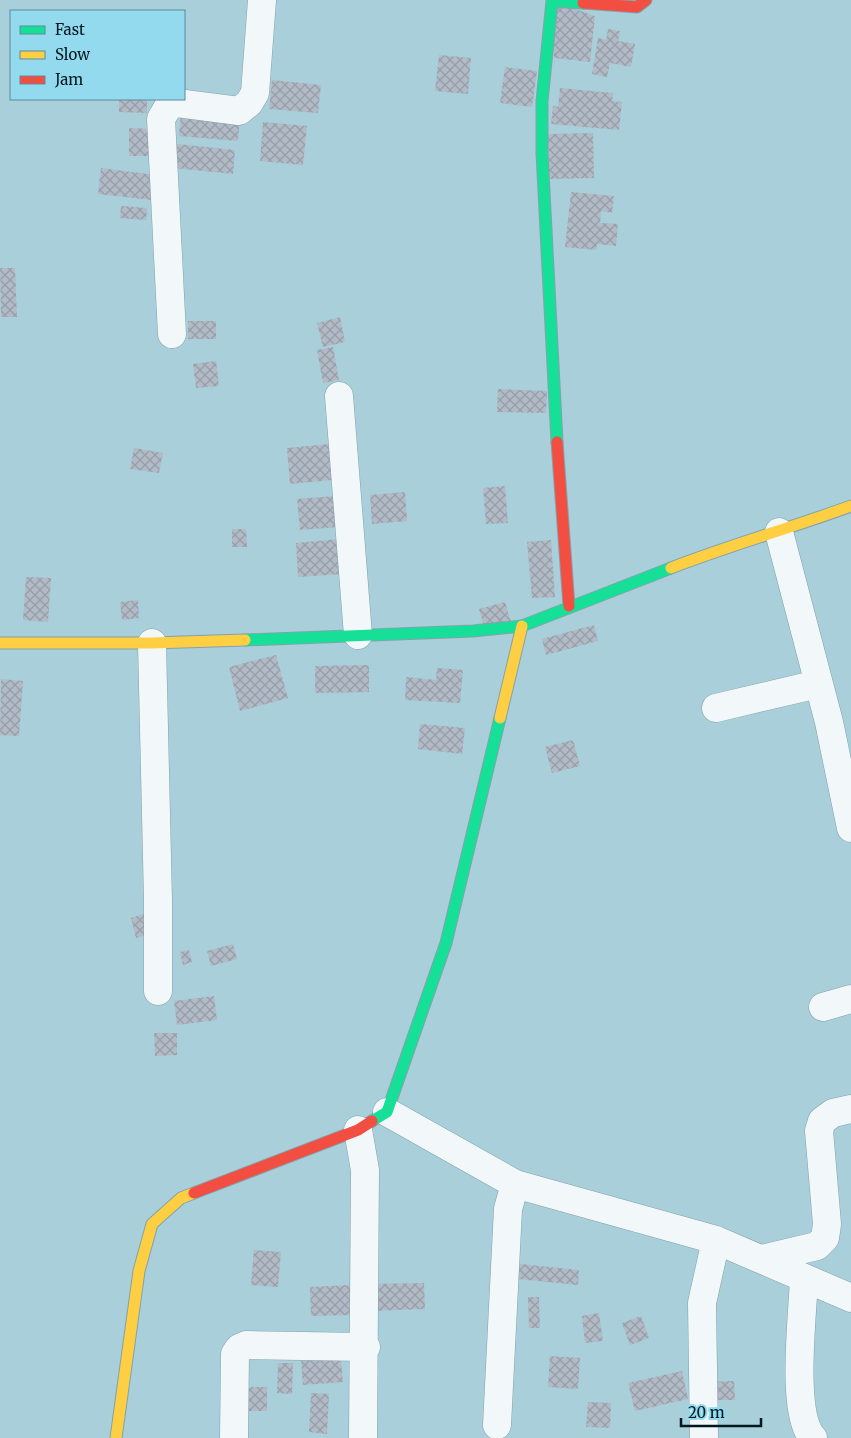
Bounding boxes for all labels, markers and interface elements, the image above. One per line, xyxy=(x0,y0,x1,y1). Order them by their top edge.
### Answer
legend xyxy=(10,10,185,100)
text: Fast xyxy=(55,20,85,39)
text: Slow xyxy=(55,45,90,64)
text: Jam xyxy=(54,70,83,89)
scale bar xyxy=(681,1396,761,1428)
text: 20 m xyxy=(688,1403,725,1422)

